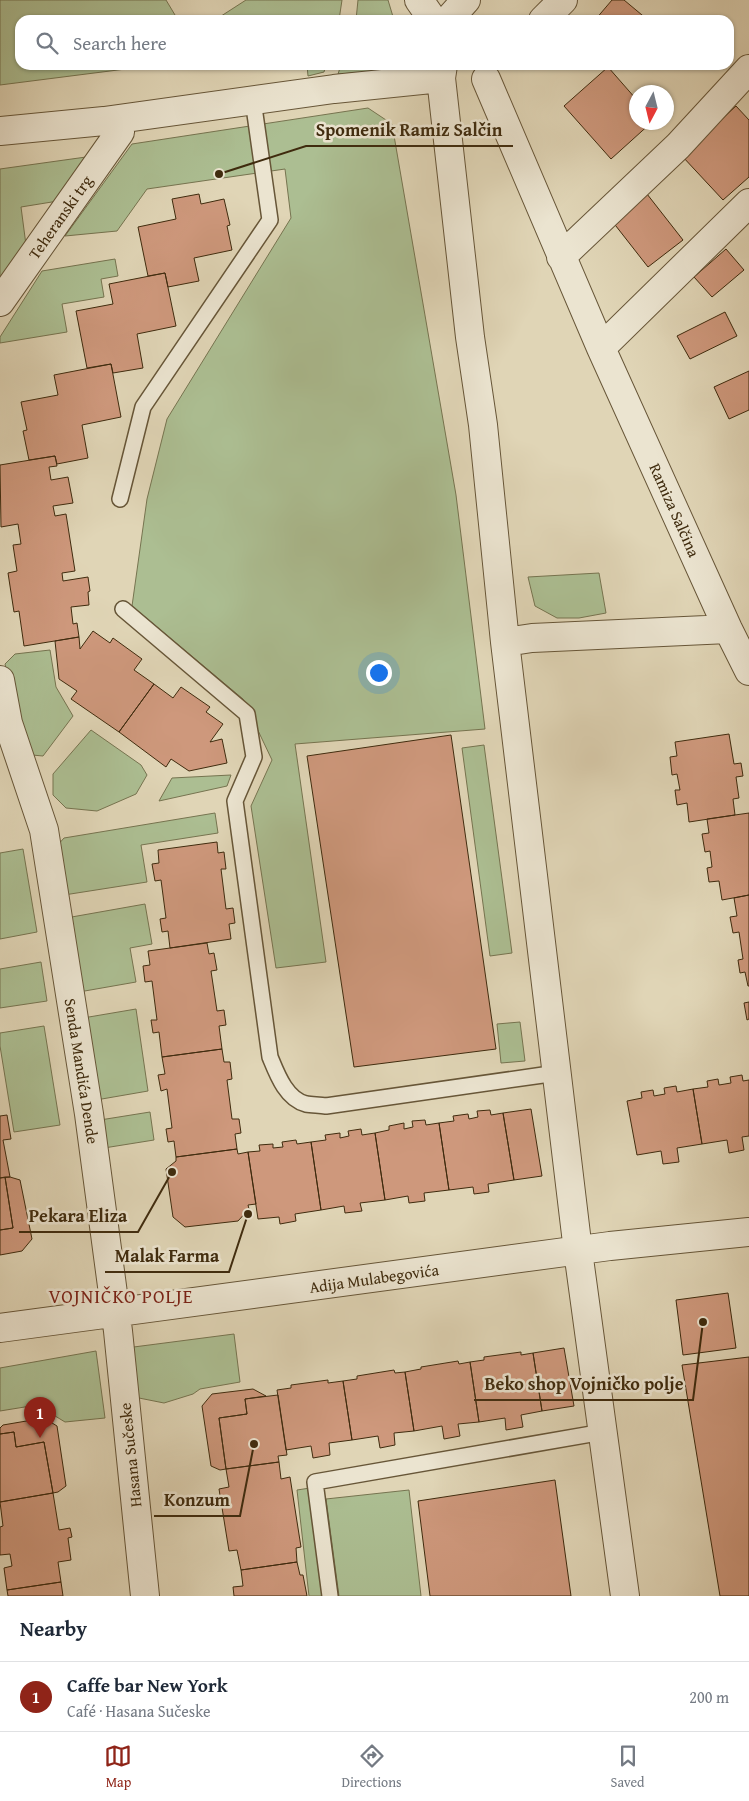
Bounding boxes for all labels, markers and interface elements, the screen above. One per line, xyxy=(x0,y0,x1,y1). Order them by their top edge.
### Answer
search box xyxy=(15,15,734,70)
icon: search xyxy=(33,29,61,57)
text: Search here xyxy=(73,29,167,57)
north arrow xyxy=(629,85,674,130)
callout: Spomenik Ramiz Salčin xyxy=(306,113,513,146)
text: Spomenik Ramiz Salčin xyxy=(316,116,503,143)
street label: Teheranski trg xyxy=(22,170,98,264)
street label: Ramiza Salčina xyxy=(644,459,707,561)
your location xyxy=(366,660,392,686)
street label: Senda Mandića Dende xyxy=(59,996,105,1146)
callout: Pekara Eliza xyxy=(19,1199,138,1232)
text: Pekara Eliza xyxy=(29,1202,128,1229)
callout: Malak Farma xyxy=(105,1239,229,1272)
text: Malak Farma xyxy=(115,1242,220,1269)
street label: Adija Mulabegovića xyxy=(308,1257,441,1299)
district label: VOJNIČKO POLJE xyxy=(49,1282,193,1310)
callout: Beko shop Vojničko polje xyxy=(474,1367,693,1400)
text: Beko shop Vojničko polje xyxy=(484,1370,684,1397)
pin: 1 xyxy=(24,1397,56,1438)
street label: Hasana Sučeske xyxy=(113,1402,147,1508)
callout: Konzum xyxy=(154,1483,240,1516)
text: Konzum xyxy=(164,1486,231,1513)
text: Nearby xyxy=(20,1613,87,1644)
text: Caffe bar New York xyxy=(67,1671,228,1699)
text: 1 xyxy=(32,1685,40,1709)
text: 200 m xyxy=(689,1685,729,1709)
text: Café · Hasana Sučeske xyxy=(67,1699,211,1723)
tab: Map xyxy=(104,1742,132,1792)
tab: Directions xyxy=(341,1742,402,1792)
tab: Saved xyxy=(611,1742,645,1792)

